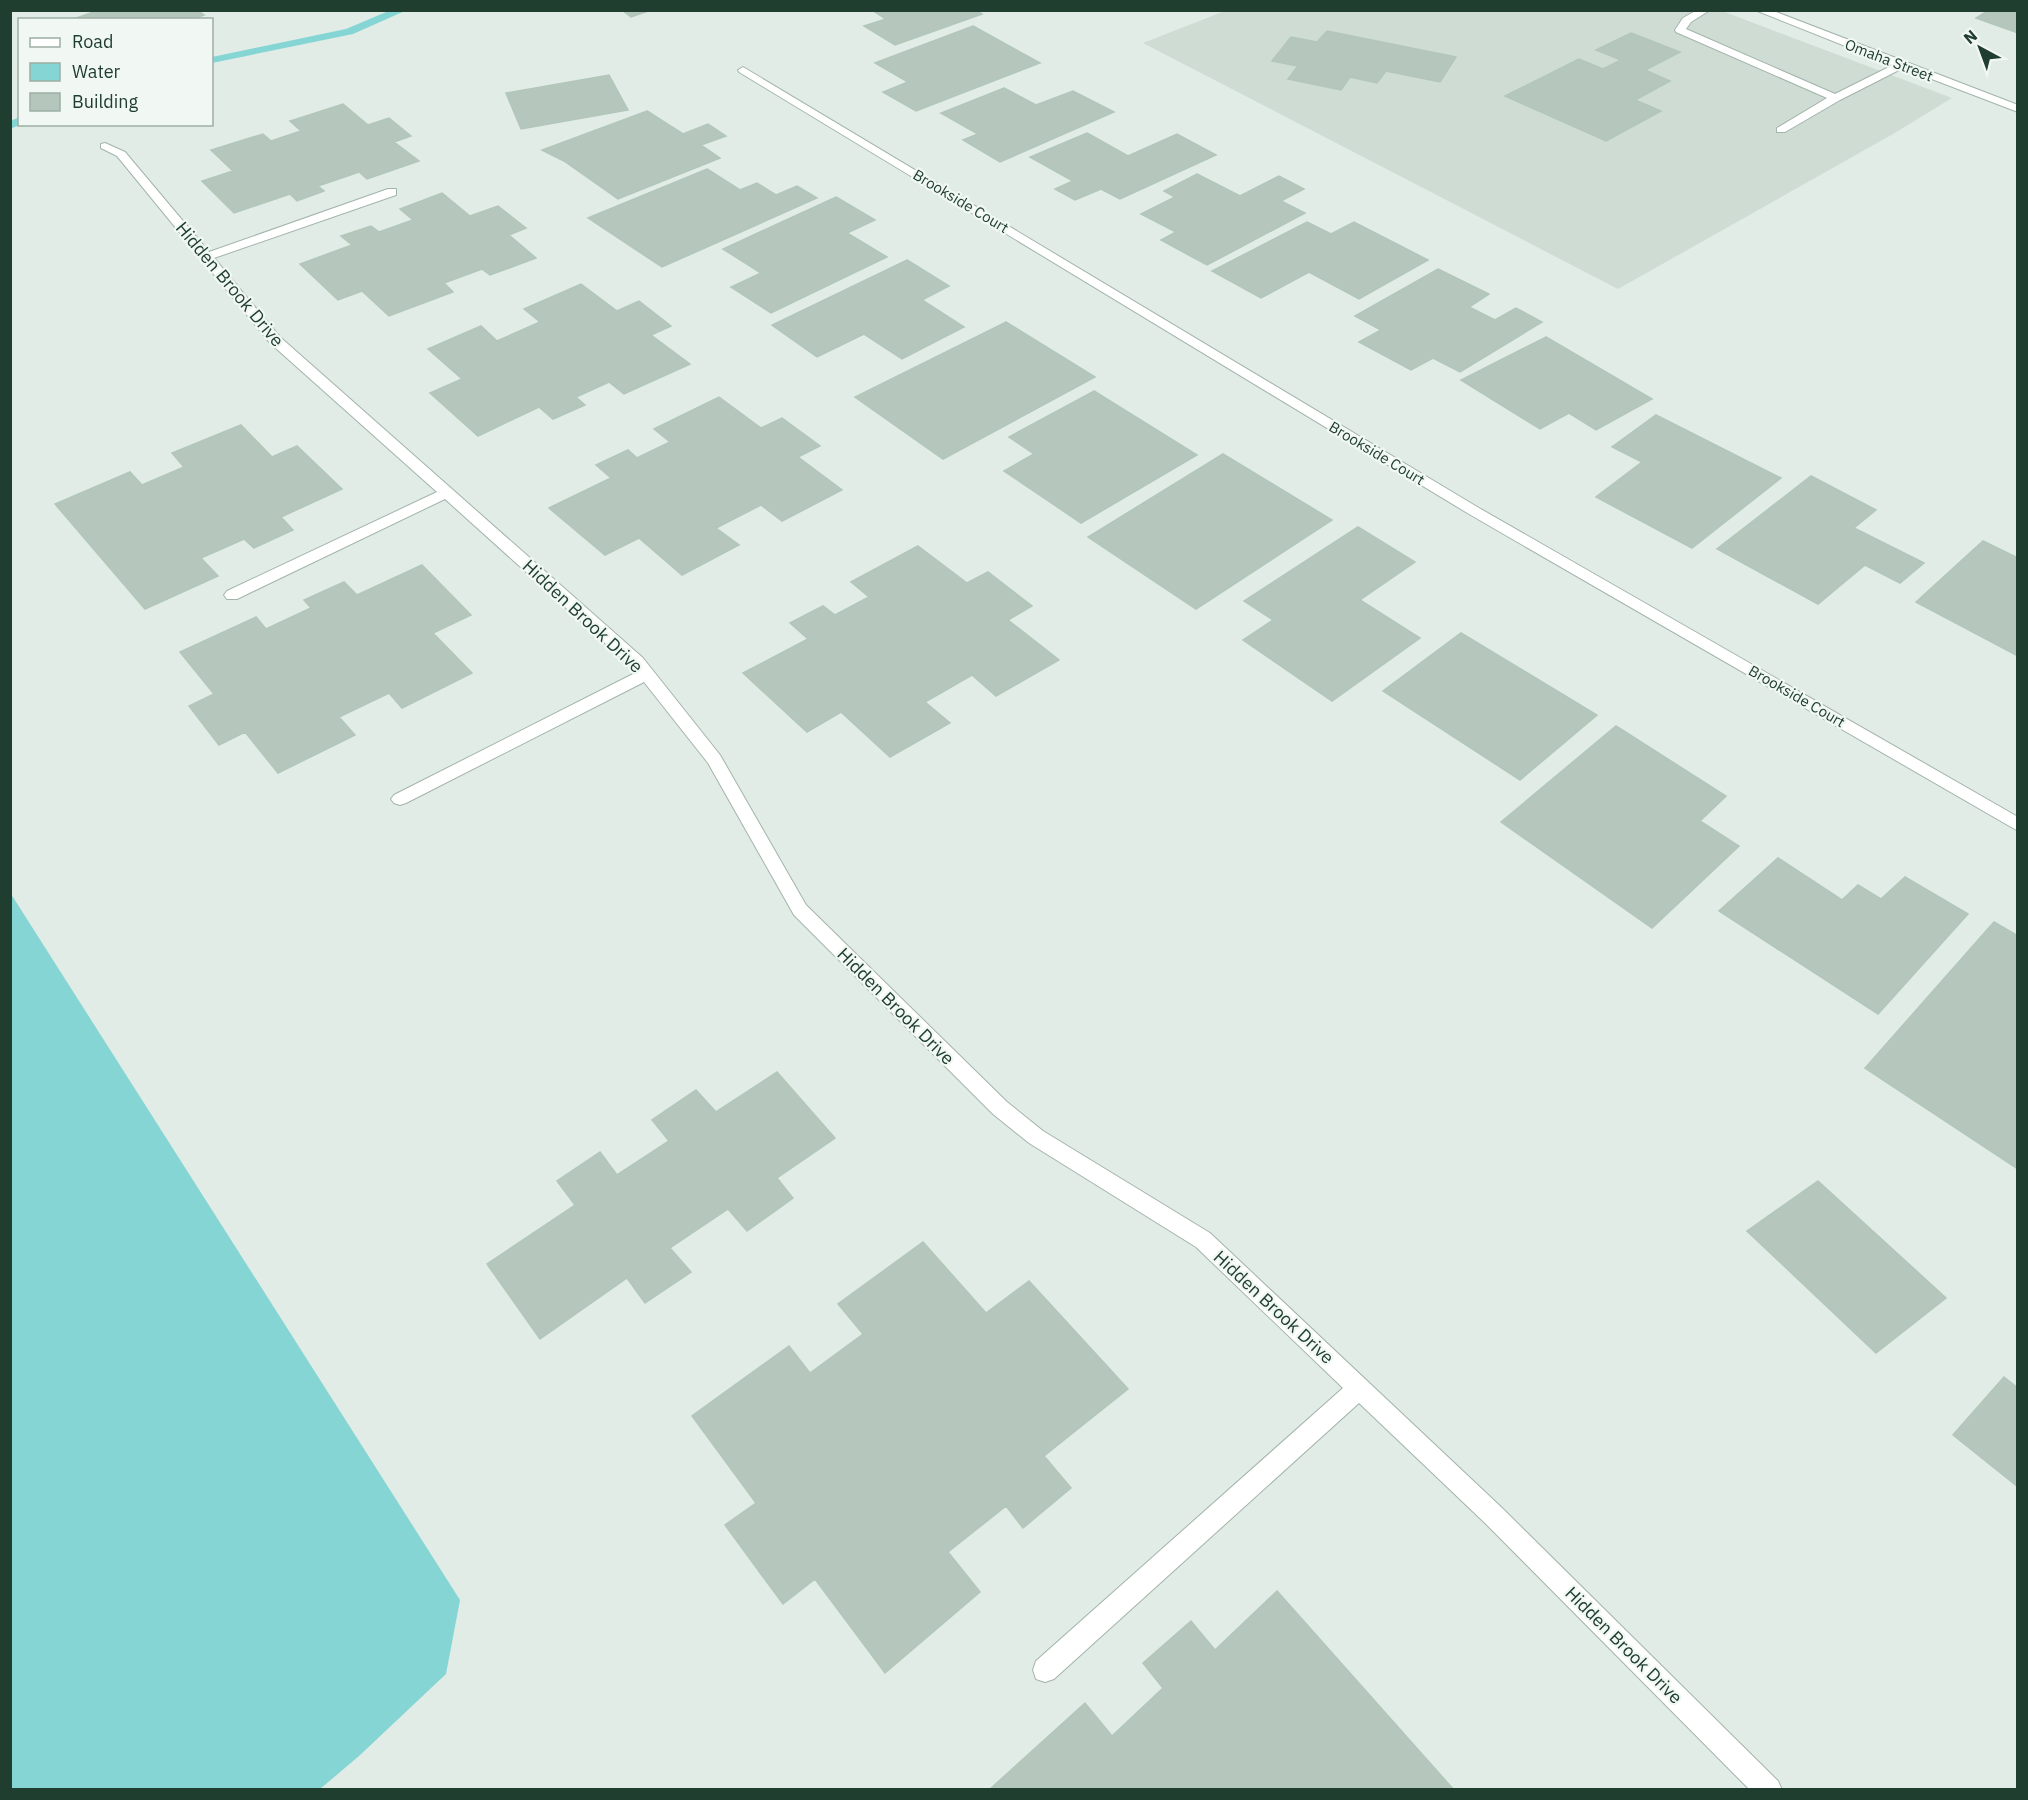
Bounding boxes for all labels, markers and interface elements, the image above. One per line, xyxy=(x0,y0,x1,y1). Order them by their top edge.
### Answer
legend xyxy=(18,18,213,126)
north arrow xyxy=(1950,18,2010,78)
text: N xyxy=(1959,25,1981,48)
text: Road xyxy=(72,30,113,53)
street label: Omaha Street xyxy=(1842,34,1936,86)
text: Water xyxy=(72,60,121,83)
text: Building xyxy=(72,90,139,113)
street label: Brookside Court xyxy=(910,165,1012,237)
street label: Hidden Brook Drive xyxy=(171,217,289,351)
street label: Brookside Court xyxy=(1326,417,1428,489)
street label: Hidden Brook Drive xyxy=(518,554,648,678)
street label: Brookside Court xyxy=(1745,661,1849,731)
street label: Hidden Brook Drive xyxy=(833,943,960,1070)
street label: Hidden Brook Drive xyxy=(1209,1245,1339,1369)
street label: Hidden Brook Drive xyxy=(1561,1582,1688,1709)

